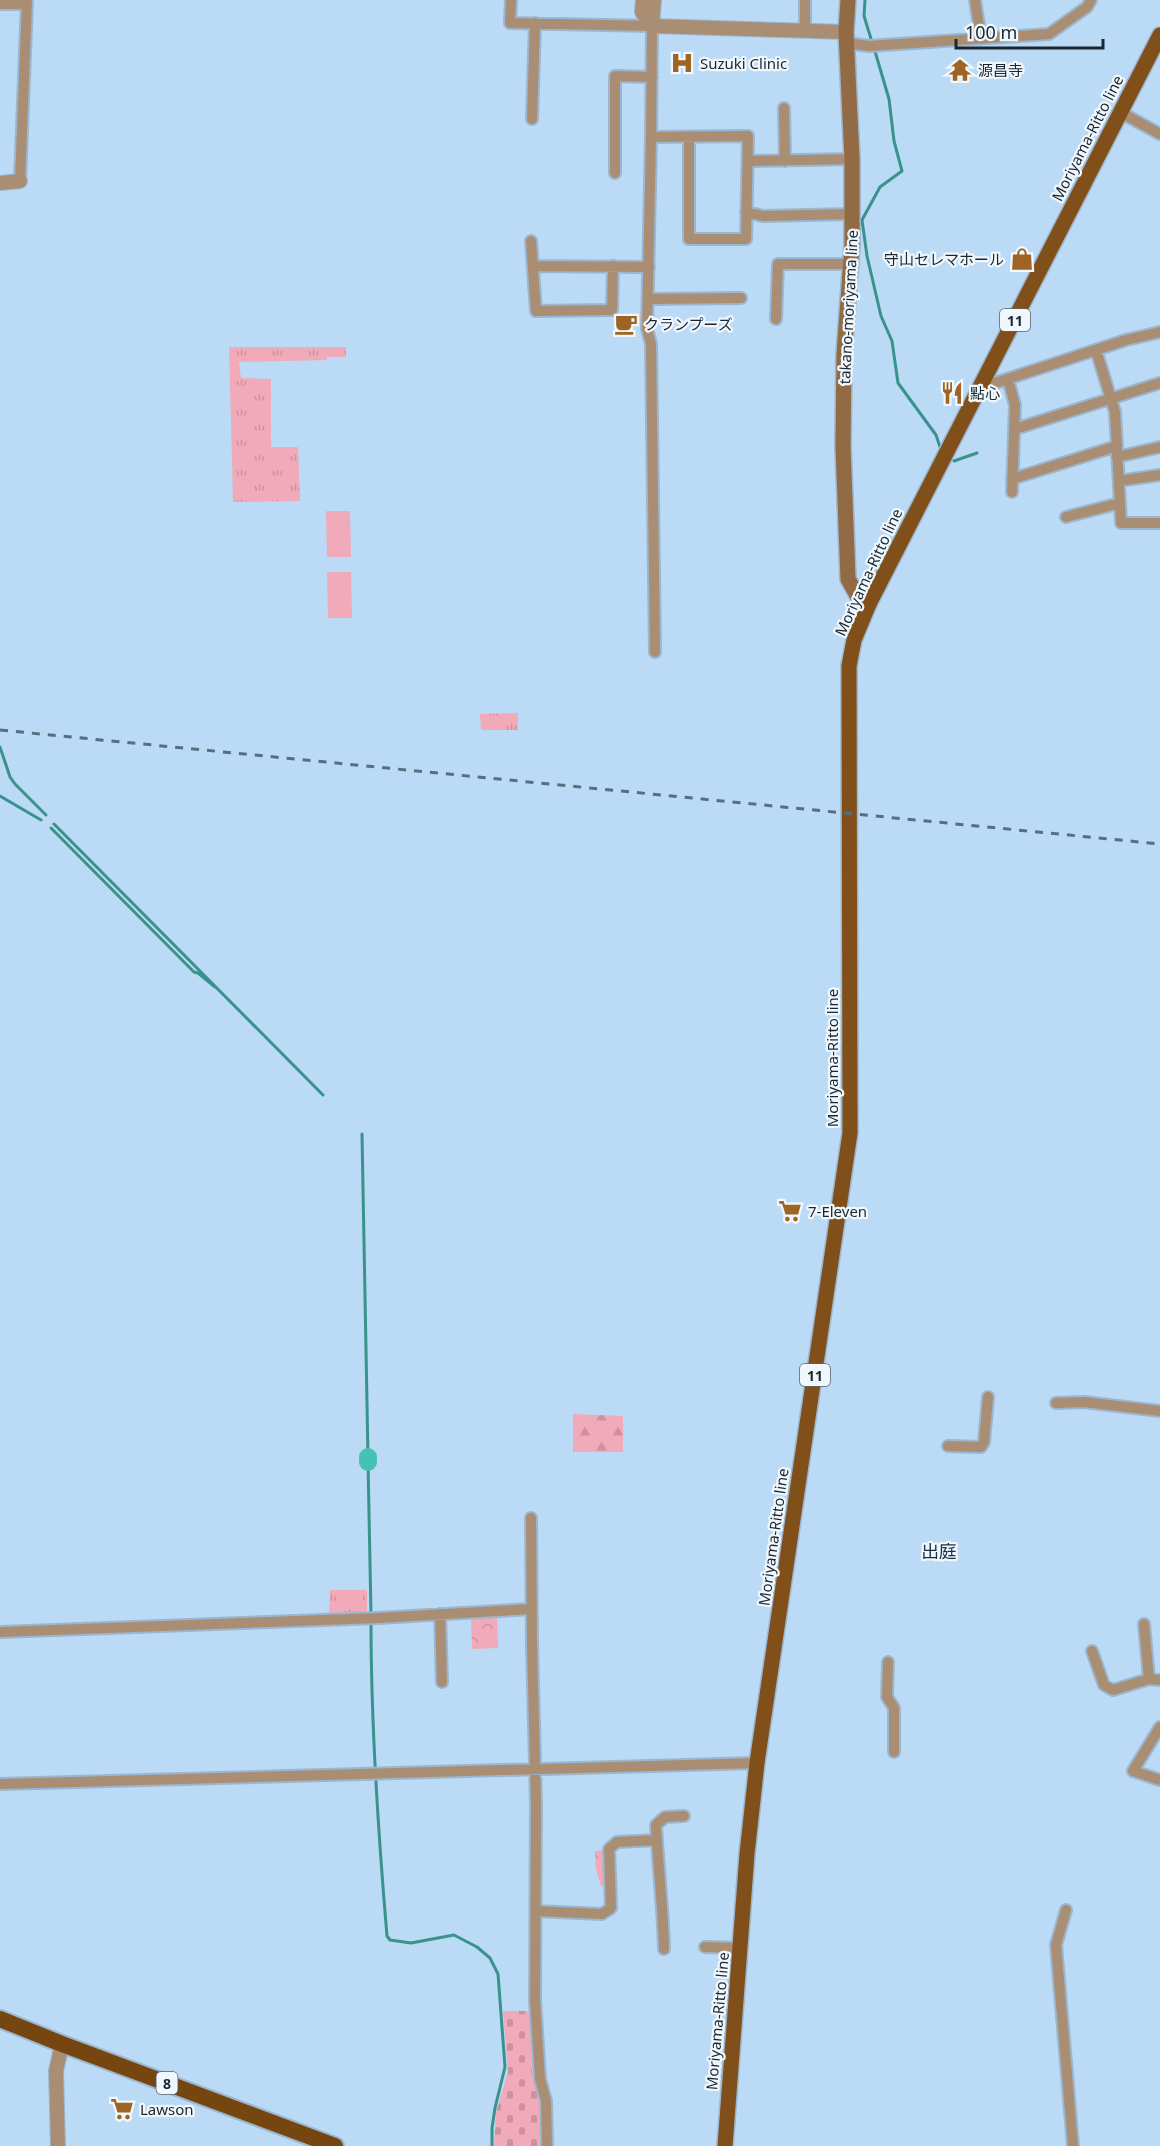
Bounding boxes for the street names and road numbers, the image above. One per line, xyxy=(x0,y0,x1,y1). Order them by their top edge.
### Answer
street label: Moriyama-Ritto line xyxy=(1047,72,1127,204)
street label: takano-moriyama line xyxy=(834,229,862,385)
road number: 11 xyxy=(1000,309,1030,331)
street label: Moriyama-Ritto line xyxy=(830,505,906,639)
street label: Moriyama-Ritto line xyxy=(822,989,842,1127)
road number: 11 xyxy=(800,1364,830,1386)
street label: Moriyama-Ritto line xyxy=(753,1467,793,1607)
street label: Moriyama-Ritto line xyxy=(701,1951,733,2091)
road number: 8 xyxy=(156,2072,178,2094)

